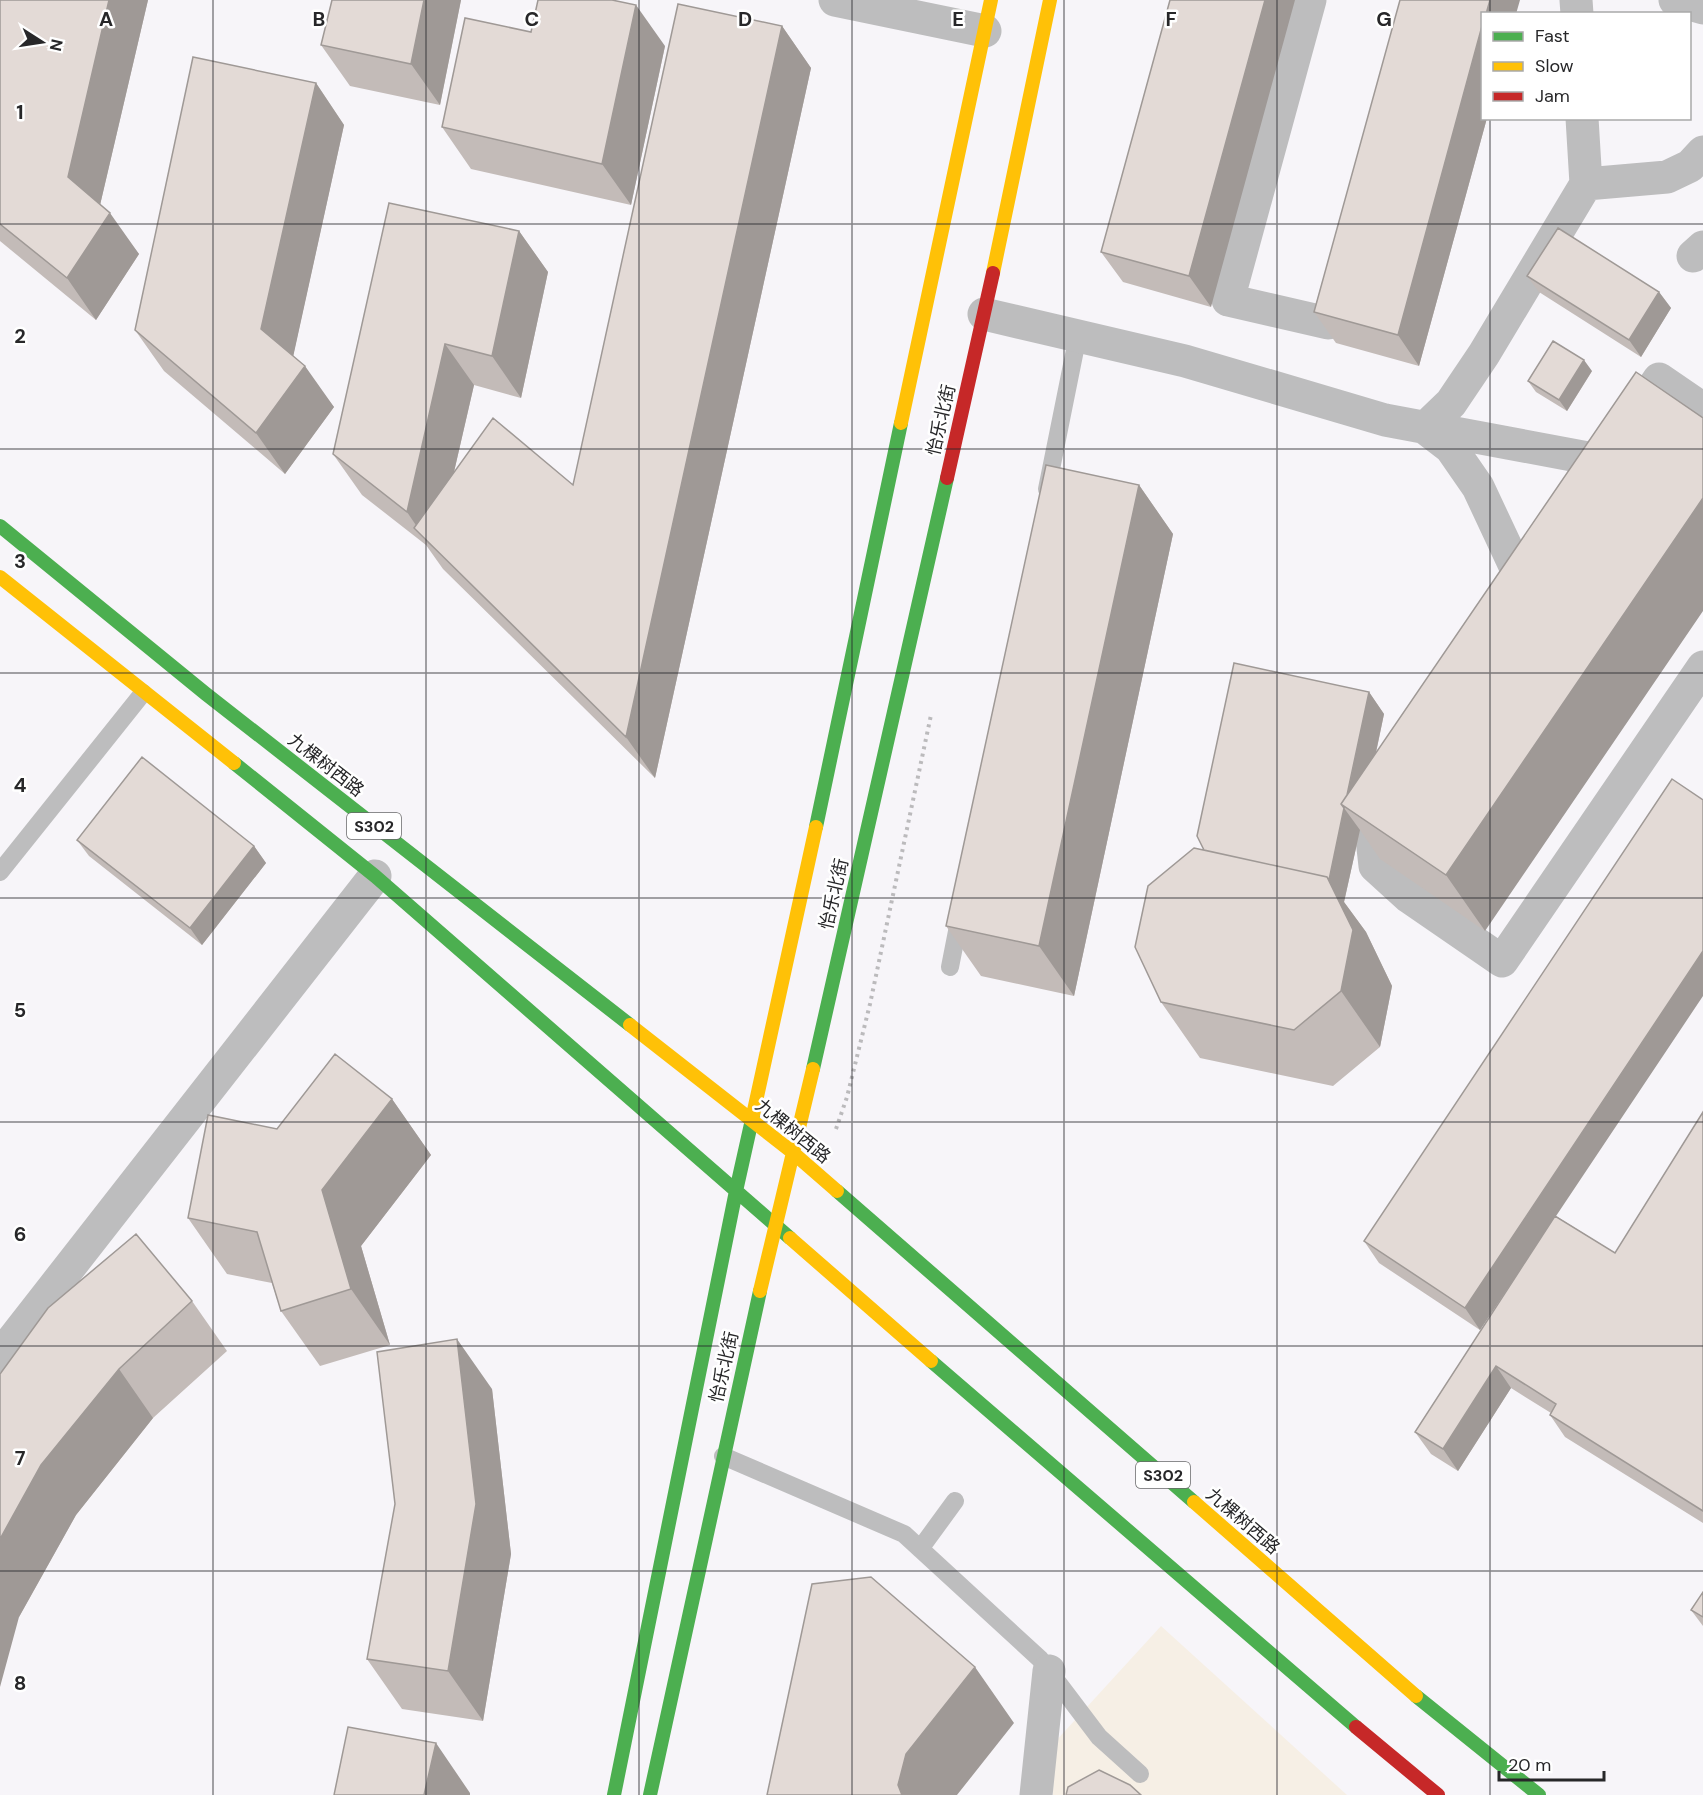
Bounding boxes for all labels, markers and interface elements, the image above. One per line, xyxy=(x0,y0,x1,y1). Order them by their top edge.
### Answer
text: A xyxy=(99,6,113,32)
text: B xyxy=(313,6,325,32)
text: C xyxy=(525,6,539,32)
text: D xyxy=(738,6,752,32)
text: E xyxy=(952,6,964,32)
text: F xyxy=(1165,6,1177,32)
text: G xyxy=(1376,6,1392,32)
north arrow xyxy=(12,12,72,72)
legend xyxy=(1481,12,1691,120)
text: Fast xyxy=(1535,24,1570,48)
text: N xyxy=(45,37,68,53)
text: Slow xyxy=(1535,54,1574,78)
text: Jam xyxy=(1535,84,1570,108)
text: 1 xyxy=(16,99,24,125)
text: 2 xyxy=(14,323,26,349)
street label: 怡乐北街 xyxy=(921,382,961,458)
text: 3 xyxy=(14,548,26,574)
street label: 九棵树西路 xyxy=(283,728,369,802)
text: 4 xyxy=(14,772,27,798)
road number: S302 xyxy=(347,813,401,839)
street label: 怡乐北街 xyxy=(814,856,854,932)
text: 5 xyxy=(14,997,26,1023)
street label: 九棵树西路 xyxy=(750,1093,836,1169)
text: 6 xyxy=(14,1221,26,1247)
street label: 怡乐北街 xyxy=(704,1329,744,1405)
text: 7 xyxy=(15,1445,26,1471)
road number: S302 xyxy=(1136,1462,1190,1488)
street label: 九棵树西路 xyxy=(1201,1482,1285,1560)
text: 8 xyxy=(14,1670,26,1696)
scale bar xyxy=(1499,1744,1604,1782)
text: 20 m xyxy=(1508,1753,1551,1777)

